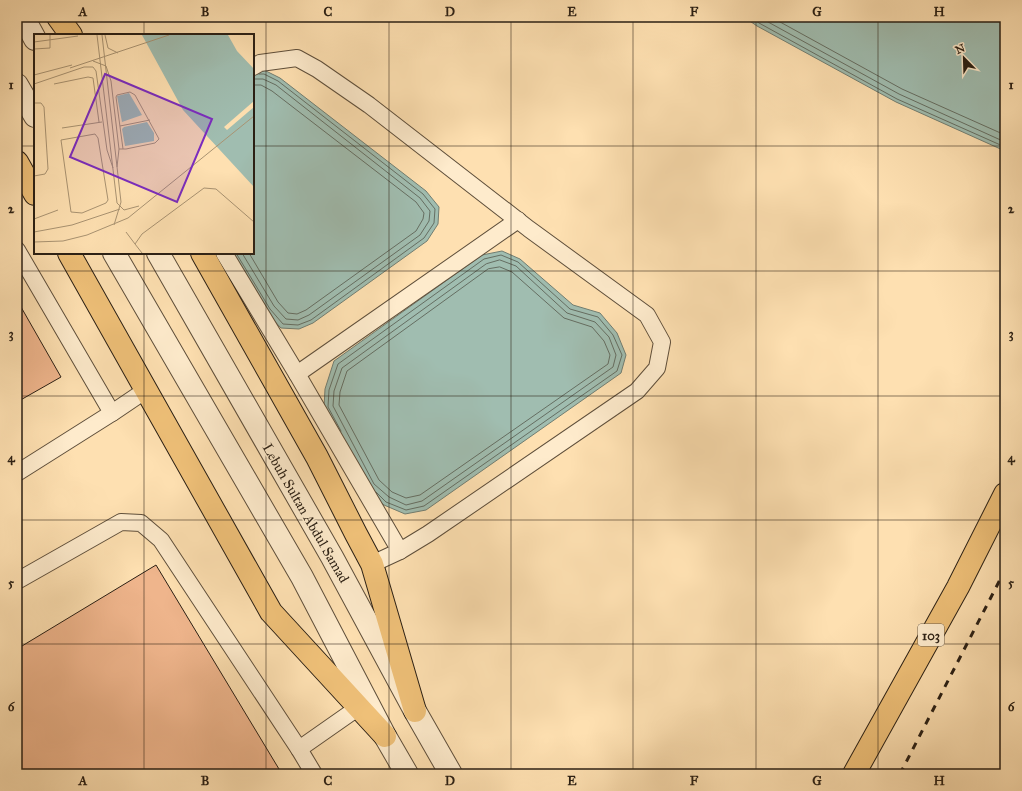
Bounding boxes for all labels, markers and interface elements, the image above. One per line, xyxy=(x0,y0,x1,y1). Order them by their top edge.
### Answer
text: A xyxy=(78,4,88,20)
text: B xyxy=(201,4,210,20)
text: C xyxy=(324,4,333,20)
text: D xyxy=(445,4,455,20)
text: E xyxy=(567,4,577,20)
text: F xyxy=(690,4,699,20)
text: G xyxy=(812,4,822,20)
text: H xyxy=(933,4,945,20)
inset map xyxy=(34,34,254,254)
north arrow xyxy=(944,38,984,78)
text: N xyxy=(953,41,968,57)
text: 1 xyxy=(8,77,14,93)
text: 1 xyxy=(1008,77,1014,93)
text: 2 xyxy=(8,201,15,217)
text: 2 xyxy=(1008,201,1015,217)
text: 3 xyxy=(8,326,14,342)
text: 3 xyxy=(1008,326,1014,342)
street label: Lebuh Sultan Abdul Samad xyxy=(259,441,352,586)
text: 4 xyxy=(7,450,15,466)
text: 4 xyxy=(1007,450,1015,466)
text: 5 xyxy=(8,575,15,591)
text: 5 xyxy=(1008,575,1015,591)
road number: 103 xyxy=(918,624,944,646)
text: 6 xyxy=(8,699,16,715)
text: 6 xyxy=(1008,699,1016,715)
text: A xyxy=(78,773,88,789)
text: B xyxy=(201,773,210,789)
text: C xyxy=(324,773,333,789)
text: D xyxy=(445,773,455,789)
text: E xyxy=(567,773,577,789)
text: F xyxy=(690,773,699,789)
text: G xyxy=(812,773,822,789)
text: H xyxy=(933,773,945,789)

